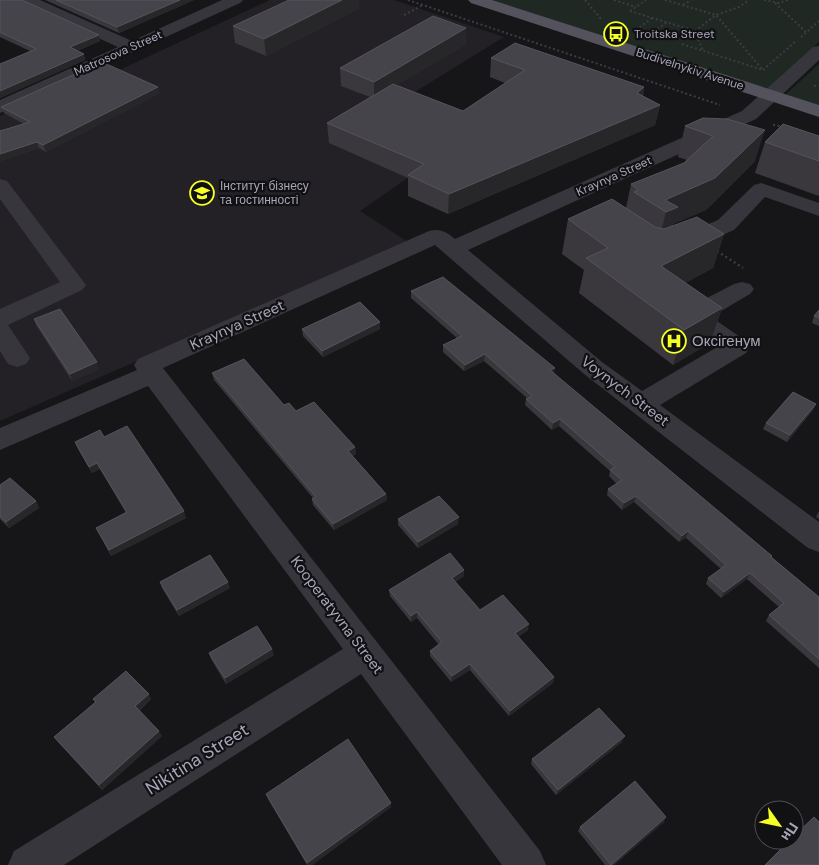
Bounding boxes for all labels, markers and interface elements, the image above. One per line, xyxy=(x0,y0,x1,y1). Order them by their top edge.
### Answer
bus stop icon: Troitska Street xyxy=(603,21,629,47)
street label: Matrosova Street xyxy=(71,26,165,80)
place label: Troitska Street xyxy=(634,26,715,42)
street label: Budivelnykiv Avenue xyxy=(634,44,746,94)
street label: Kraynya Street xyxy=(574,152,655,200)
place label: Інститут бізнесу та гостинності xyxy=(220,178,309,208)
school or university icon: Інститут бізнесу та гостинності xyxy=(189,180,215,206)
street label: Kraynya Street xyxy=(187,295,288,355)
hospital icon: Оксігенум xyxy=(661,328,687,354)
place label: Оксігенум xyxy=(692,331,761,351)
street label: Voynych Street xyxy=(577,351,673,431)
street label: Kooperatyvna Street xyxy=(286,552,388,678)
street label: Nikitina Street xyxy=(141,718,253,800)
north arrow xyxy=(754,800,804,850)
text: Пн xyxy=(777,819,802,845)

